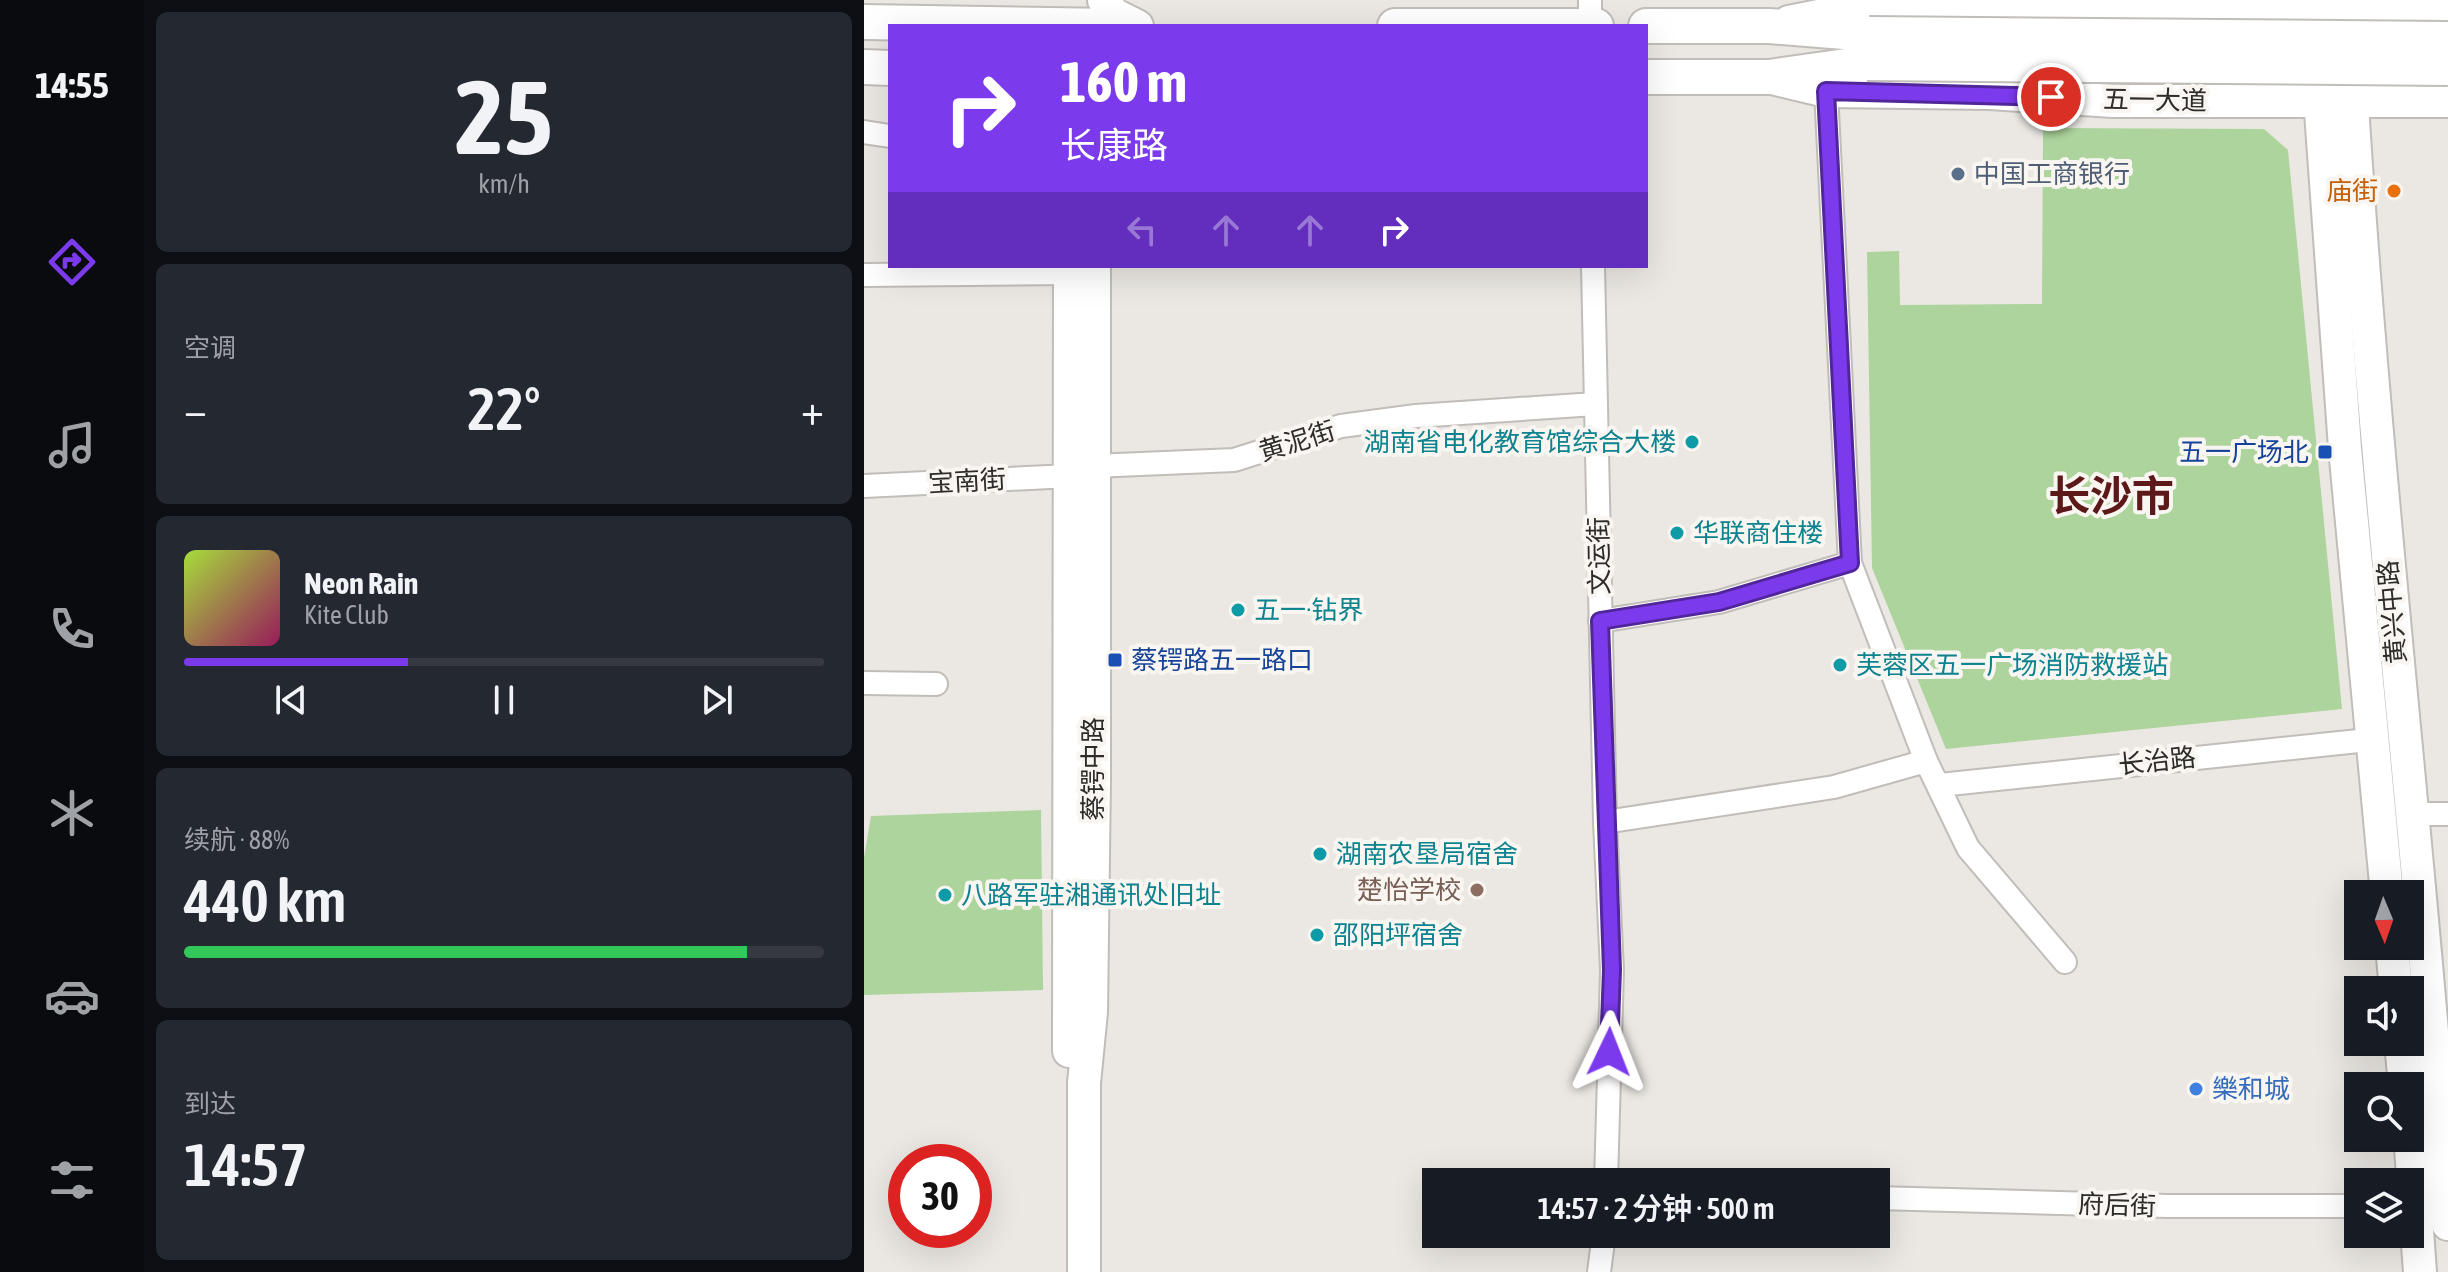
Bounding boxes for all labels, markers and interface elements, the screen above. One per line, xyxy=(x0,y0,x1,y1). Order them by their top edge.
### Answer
text: 160 m xyxy=(1060,50,1187,114)
icon: right xyxy=(928,56,1032,160)
text: 25 xyxy=(455,57,553,176)
pin xyxy=(2017,63,2085,131)
text: 14:55 xyxy=(35,64,109,106)
icon: arrive xyxy=(2029,75,2073,119)
street label: 五一大道 xyxy=(2103,84,2207,116)
text: 长康路 xyxy=(1060,124,1168,166)
place label: 中国工商银行 xyxy=(1974,159,2130,189)
marker: 中国工商银行 xyxy=(1949,165,1967,183)
text: km/h xyxy=(478,169,530,199)
place label: 庙街 xyxy=(2326,176,2378,206)
marker: 庙街 xyxy=(2385,182,2403,200)
icon: left xyxy=(1120,208,1164,252)
icon: ahead xyxy=(1204,208,1248,252)
icon: ahead xyxy=(1288,208,1332,252)
icon: right xyxy=(1372,208,1416,252)
icon: directions xyxy=(44,234,100,290)
text: 空调 xyxy=(184,333,236,363)
text: 22° xyxy=(468,374,540,443)
text: − xyxy=(184,384,207,434)
text: + xyxy=(801,384,824,434)
street label: 黄泥街 xyxy=(1255,415,1339,467)
icon: music xyxy=(44,417,100,473)
place label: 湖南省电化教育馆综合大楼 xyxy=(1364,427,1676,457)
marker: 湖南省电化教育馆综合大楼 xyxy=(1683,433,1701,451)
place label: 五一广场北 xyxy=(2179,437,2309,467)
marker: 五一广场北 xyxy=(2316,443,2334,461)
street label: 宝南街 xyxy=(927,464,1007,498)
district label: 长沙市 xyxy=(2048,472,2174,520)
street label: 文运街 xyxy=(1583,517,1615,595)
place label: 华联商住楼 xyxy=(1693,518,1823,548)
marker: 华联商住楼 xyxy=(1668,524,1686,542)
street label: 黄兴中路 xyxy=(2373,559,2411,665)
text: Neon Rain xyxy=(304,566,418,600)
place label: 五一·钻界 xyxy=(1254,595,1364,625)
text: Kite Club xyxy=(304,600,389,630)
icon: phone xyxy=(44,601,100,657)
marker: 五一·钻界 xyxy=(1229,601,1247,619)
place label: 蔡锷路五一路口 xyxy=(1131,645,1313,675)
place label: 芙蓉区五一广场消防救援站 xyxy=(1856,650,2168,680)
marker: 蔡锷路五一路口 xyxy=(1106,651,1124,669)
marker: 芙蓉区五一广场消防救援站 xyxy=(1831,656,1849,674)
icon: previous xyxy=(269,678,313,722)
icon: pause xyxy=(482,678,526,722)
icon: next xyxy=(695,678,739,722)
street label: 蔡锷中路 xyxy=(1078,717,1108,821)
street label: 长治路 xyxy=(2117,742,2197,780)
icon: climate xyxy=(44,785,100,841)
text: 续航 · 88% xyxy=(184,825,289,855)
place label: 湖南农垦局宿舍 xyxy=(1336,839,1518,869)
marker: 湖南农垦局宿舍 xyxy=(1311,845,1329,863)
text: 440 km xyxy=(184,866,346,935)
place label: 楚怡学校 xyxy=(1357,875,1461,905)
place label: 八路军驻湘通讯处旧址 xyxy=(961,880,1221,910)
north arrow xyxy=(2344,880,2424,960)
map controls xyxy=(2344,880,2424,1248)
marker: 楚怡学校 xyxy=(1468,881,1486,899)
marker: 八路军驻湘通讯处旧址 xyxy=(936,886,954,904)
place label: 邵阳坪宿舍 xyxy=(1333,920,1463,950)
marker: 邵阳坪宿舍 xyxy=(1308,926,1326,944)
icon: car xyxy=(44,968,100,1024)
button: sound xyxy=(2344,976,2424,1056)
position arrow xyxy=(1567,1010,1651,1094)
button: search xyxy=(2344,1072,2424,1152)
place label: 樂和城 xyxy=(2212,1074,2290,1104)
marker: 樂和城 xyxy=(2187,1080,2205,1098)
text: 到达 xyxy=(184,1089,236,1119)
text: 14:57 xyxy=(184,1130,307,1199)
speed limit sign: 30 xyxy=(888,1144,992,1248)
icon: filters xyxy=(44,1152,100,1208)
button: layers xyxy=(2344,1168,2424,1248)
street label: 府后街 xyxy=(2077,1189,2157,1221)
text: 14:57 · 2 分钟 · 500 m xyxy=(1537,1191,1775,1225)

